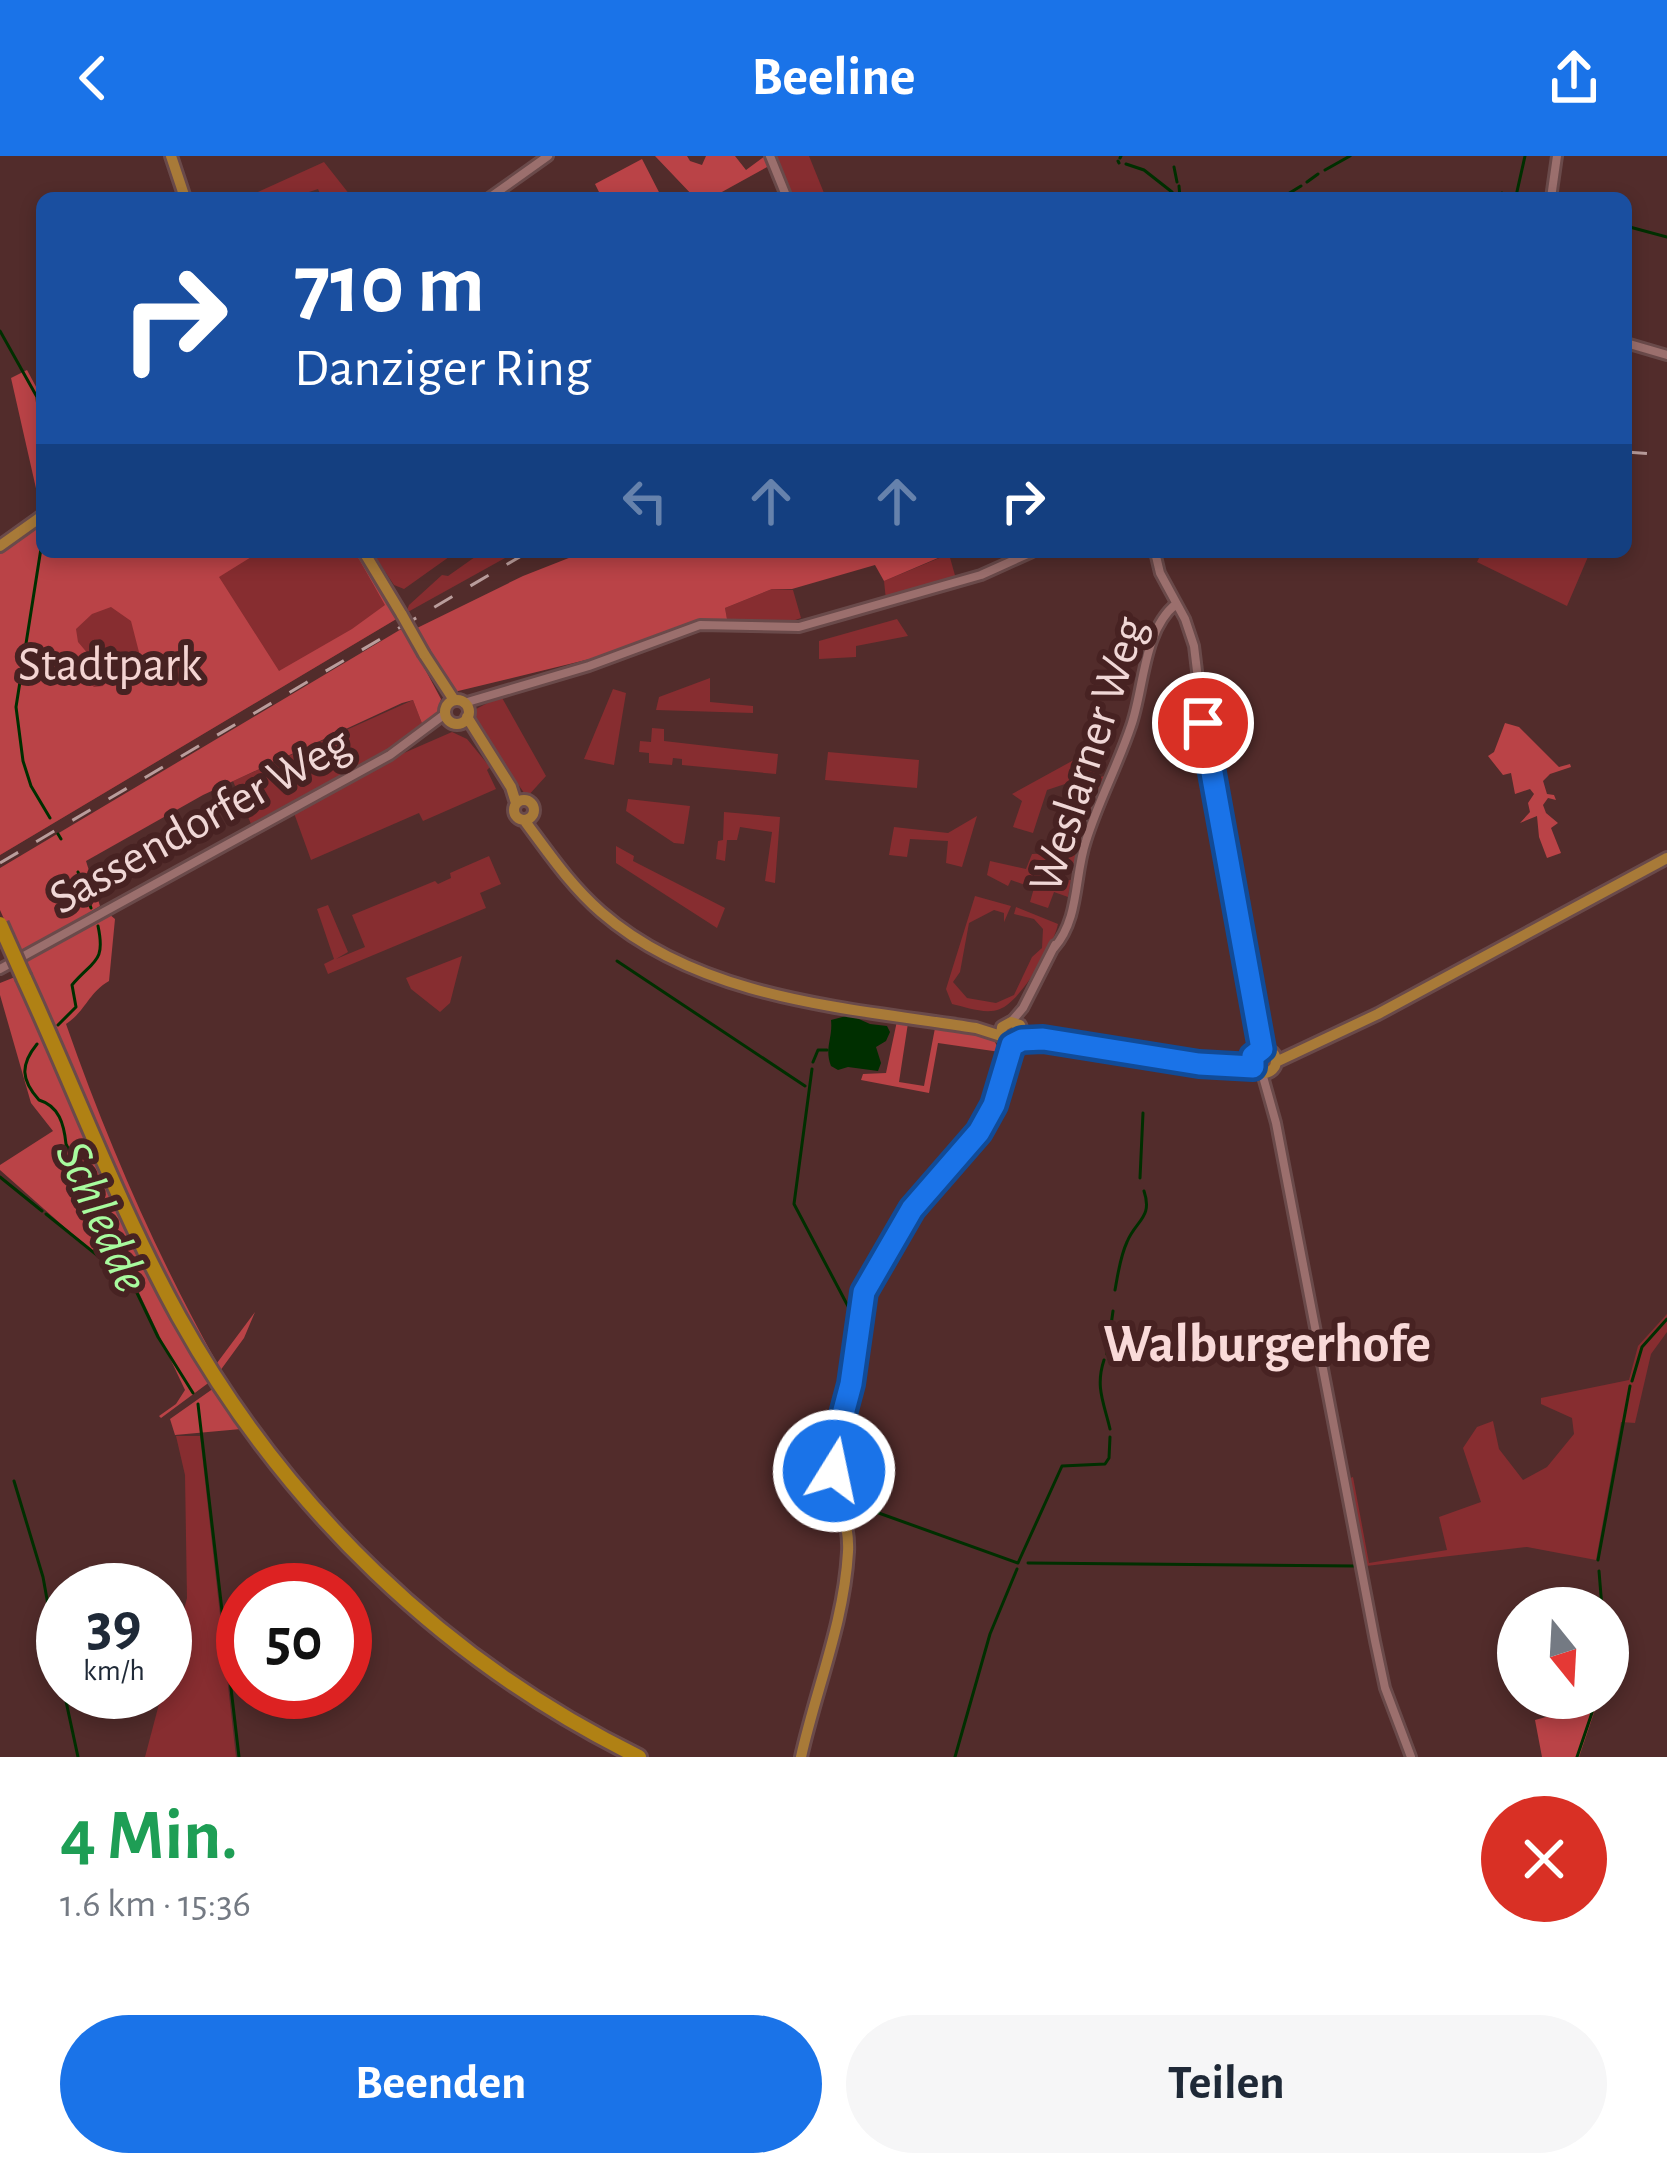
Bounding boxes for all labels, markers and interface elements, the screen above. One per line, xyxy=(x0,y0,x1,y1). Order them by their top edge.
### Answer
icon: back xyxy=(60,45,126,111)
icon: share xyxy=(1541,45,1607,111)
text: Beeline xyxy=(751,51,916,105)
icon: right xyxy=(96,240,252,396)
text: 710 m xyxy=(294,244,485,328)
text: Danziger Ring xyxy=(294,342,591,396)
icon: left xyxy=(612,468,678,534)
icon: ahead xyxy=(738,468,804,534)
icon: ahead xyxy=(864,468,930,534)
icon: right xyxy=(990,468,1056,534)
street label: Weslarner Weg xyxy=(1022,611,1156,898)
park label: Stadtpark xyxy=(18,642,202,690)
pin xyxy=(1152,672,1254,774)
icon: arrive xyxy=(1170,690,1236,756)
street label: Sassendorfer Weg xyxy=(42,719,359,924)
water label: Schledde xyxy=(46,1134,157,1300)
district label: Walburgerhofe xyxy=(1103,1318,1431,1372)
position arrow xyxy=(771,1408,897,1534)
speed limit sign: 50 xyxy=(216,1563,372,1719)
north arrow xyxy=(1497,1587,1629,1719)
map controls xyxy=(1497,1587,1629,1719)
text: 39 xyxy=(87,1596,141,1656)
text: km/h xyxy=(83,1656,145,1686)
button: close xyxy=(1481,1796,1607,1922)
text: 4 Min. xyxy=(60,1800,238,1872)
text: 1.6 km · 15:36 xyxy=(60,1885,251,1924)
button: Beenden xyxy=(60,2015,822,2153)
button: Teilen xyxy=(846,2015,1607,2153)

